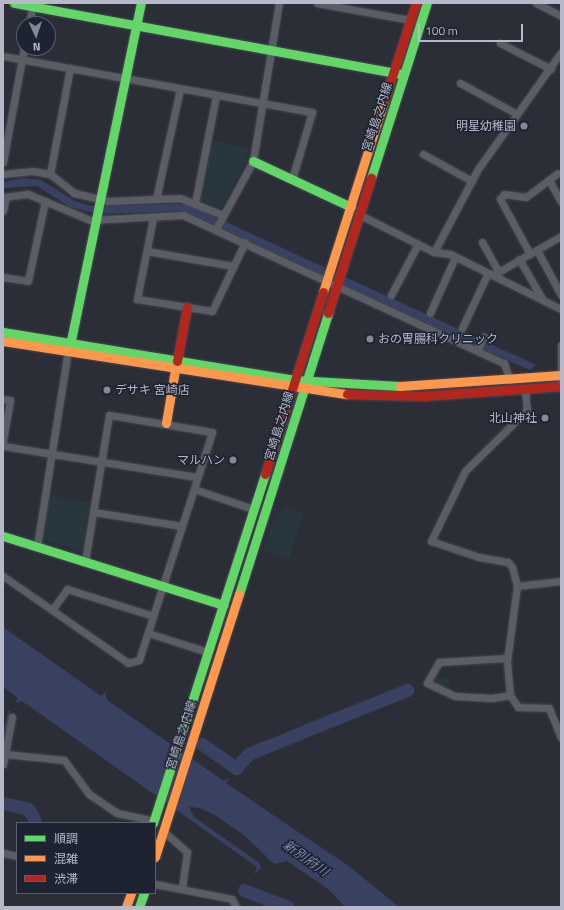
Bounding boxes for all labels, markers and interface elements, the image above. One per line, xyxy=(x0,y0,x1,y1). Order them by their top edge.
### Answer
north arrow xyxy=(16,16,56,56)
scale bar xyxy=(420,16,525,42)
text: 100 m xyxy=(425,21,458,40)
text: N xyxy=(32,39,41,55)
street label: 宮崎島之内線 xyxy=(359,81,395,153)
place label: 明星幼稚園 xyxy=(456,119,516,133)
marker: 明星幼稚園 xyxy=(519,121,529,131)
place label: おの胃腸科クリニック xyxy=(378,332,498,346)
marker: おの胃腸科クリニック xyxy=(365,334,375,344)
place label: デサキ 宮崎店 xyxy=(115,383,190,397)
marker: デサキ 宮崎店 xyxy=(102,385,112,395)
street label: 宮崎島之内線 xyxy=(262,389,296,463)
place label: 北山神社 xyxy=(489,411,537,425)
marker: 北山神社 xyxy=(540,413,550,423)
place label: マルハン xyxy=(177,453,225,467)
marker: マルハン xyxy=(228,455,238,465)
street label: 宮崎島之内線 xyxy=(163,699,199,771)
legend xyxy=(16,822,156,894)
text: 順調 xyxy=(54,829,78,848)
water label: 新別府川 xyxy=(280,837,332,879)
text: 混雑 xyxy=(54,849,78,868)
text: 渋滞 xyxy=(54,869,78,888)

